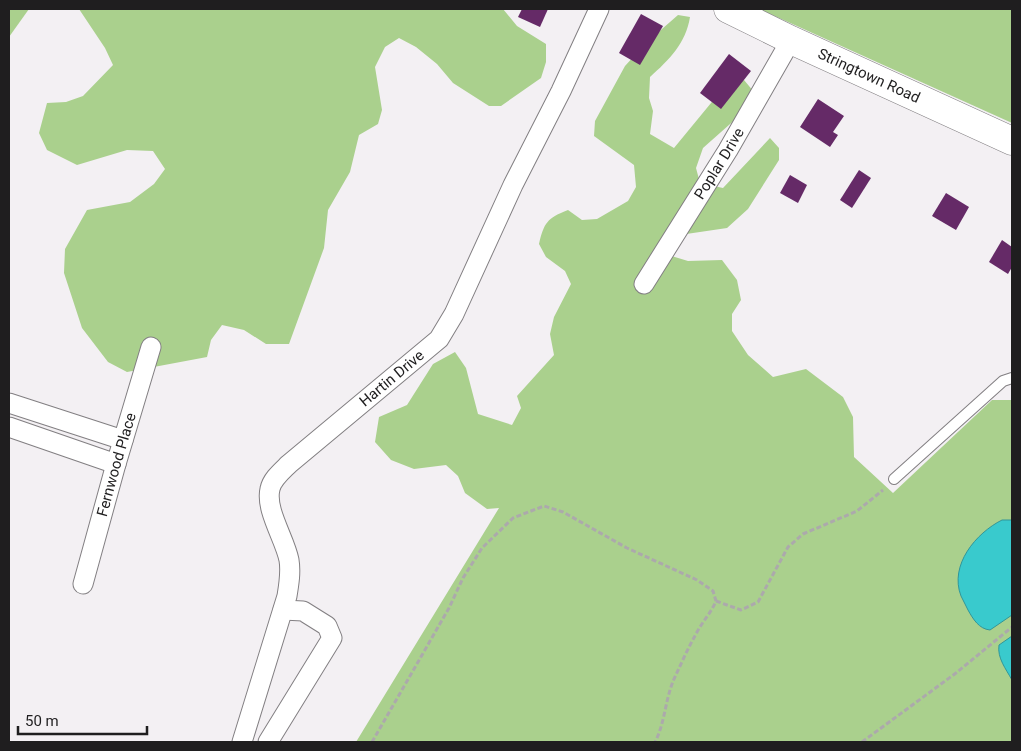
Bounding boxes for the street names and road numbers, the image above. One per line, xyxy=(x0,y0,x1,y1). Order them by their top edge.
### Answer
street label: Stringtown Road xyxy=(815,45,923,107)
street label: Poplar Drive xyxy=(690,124,748,203)
street label: Hartin Drive xyxy=(356,346,428,410)
street label: Fernwood Place xyxy=(93,410,140,519)

